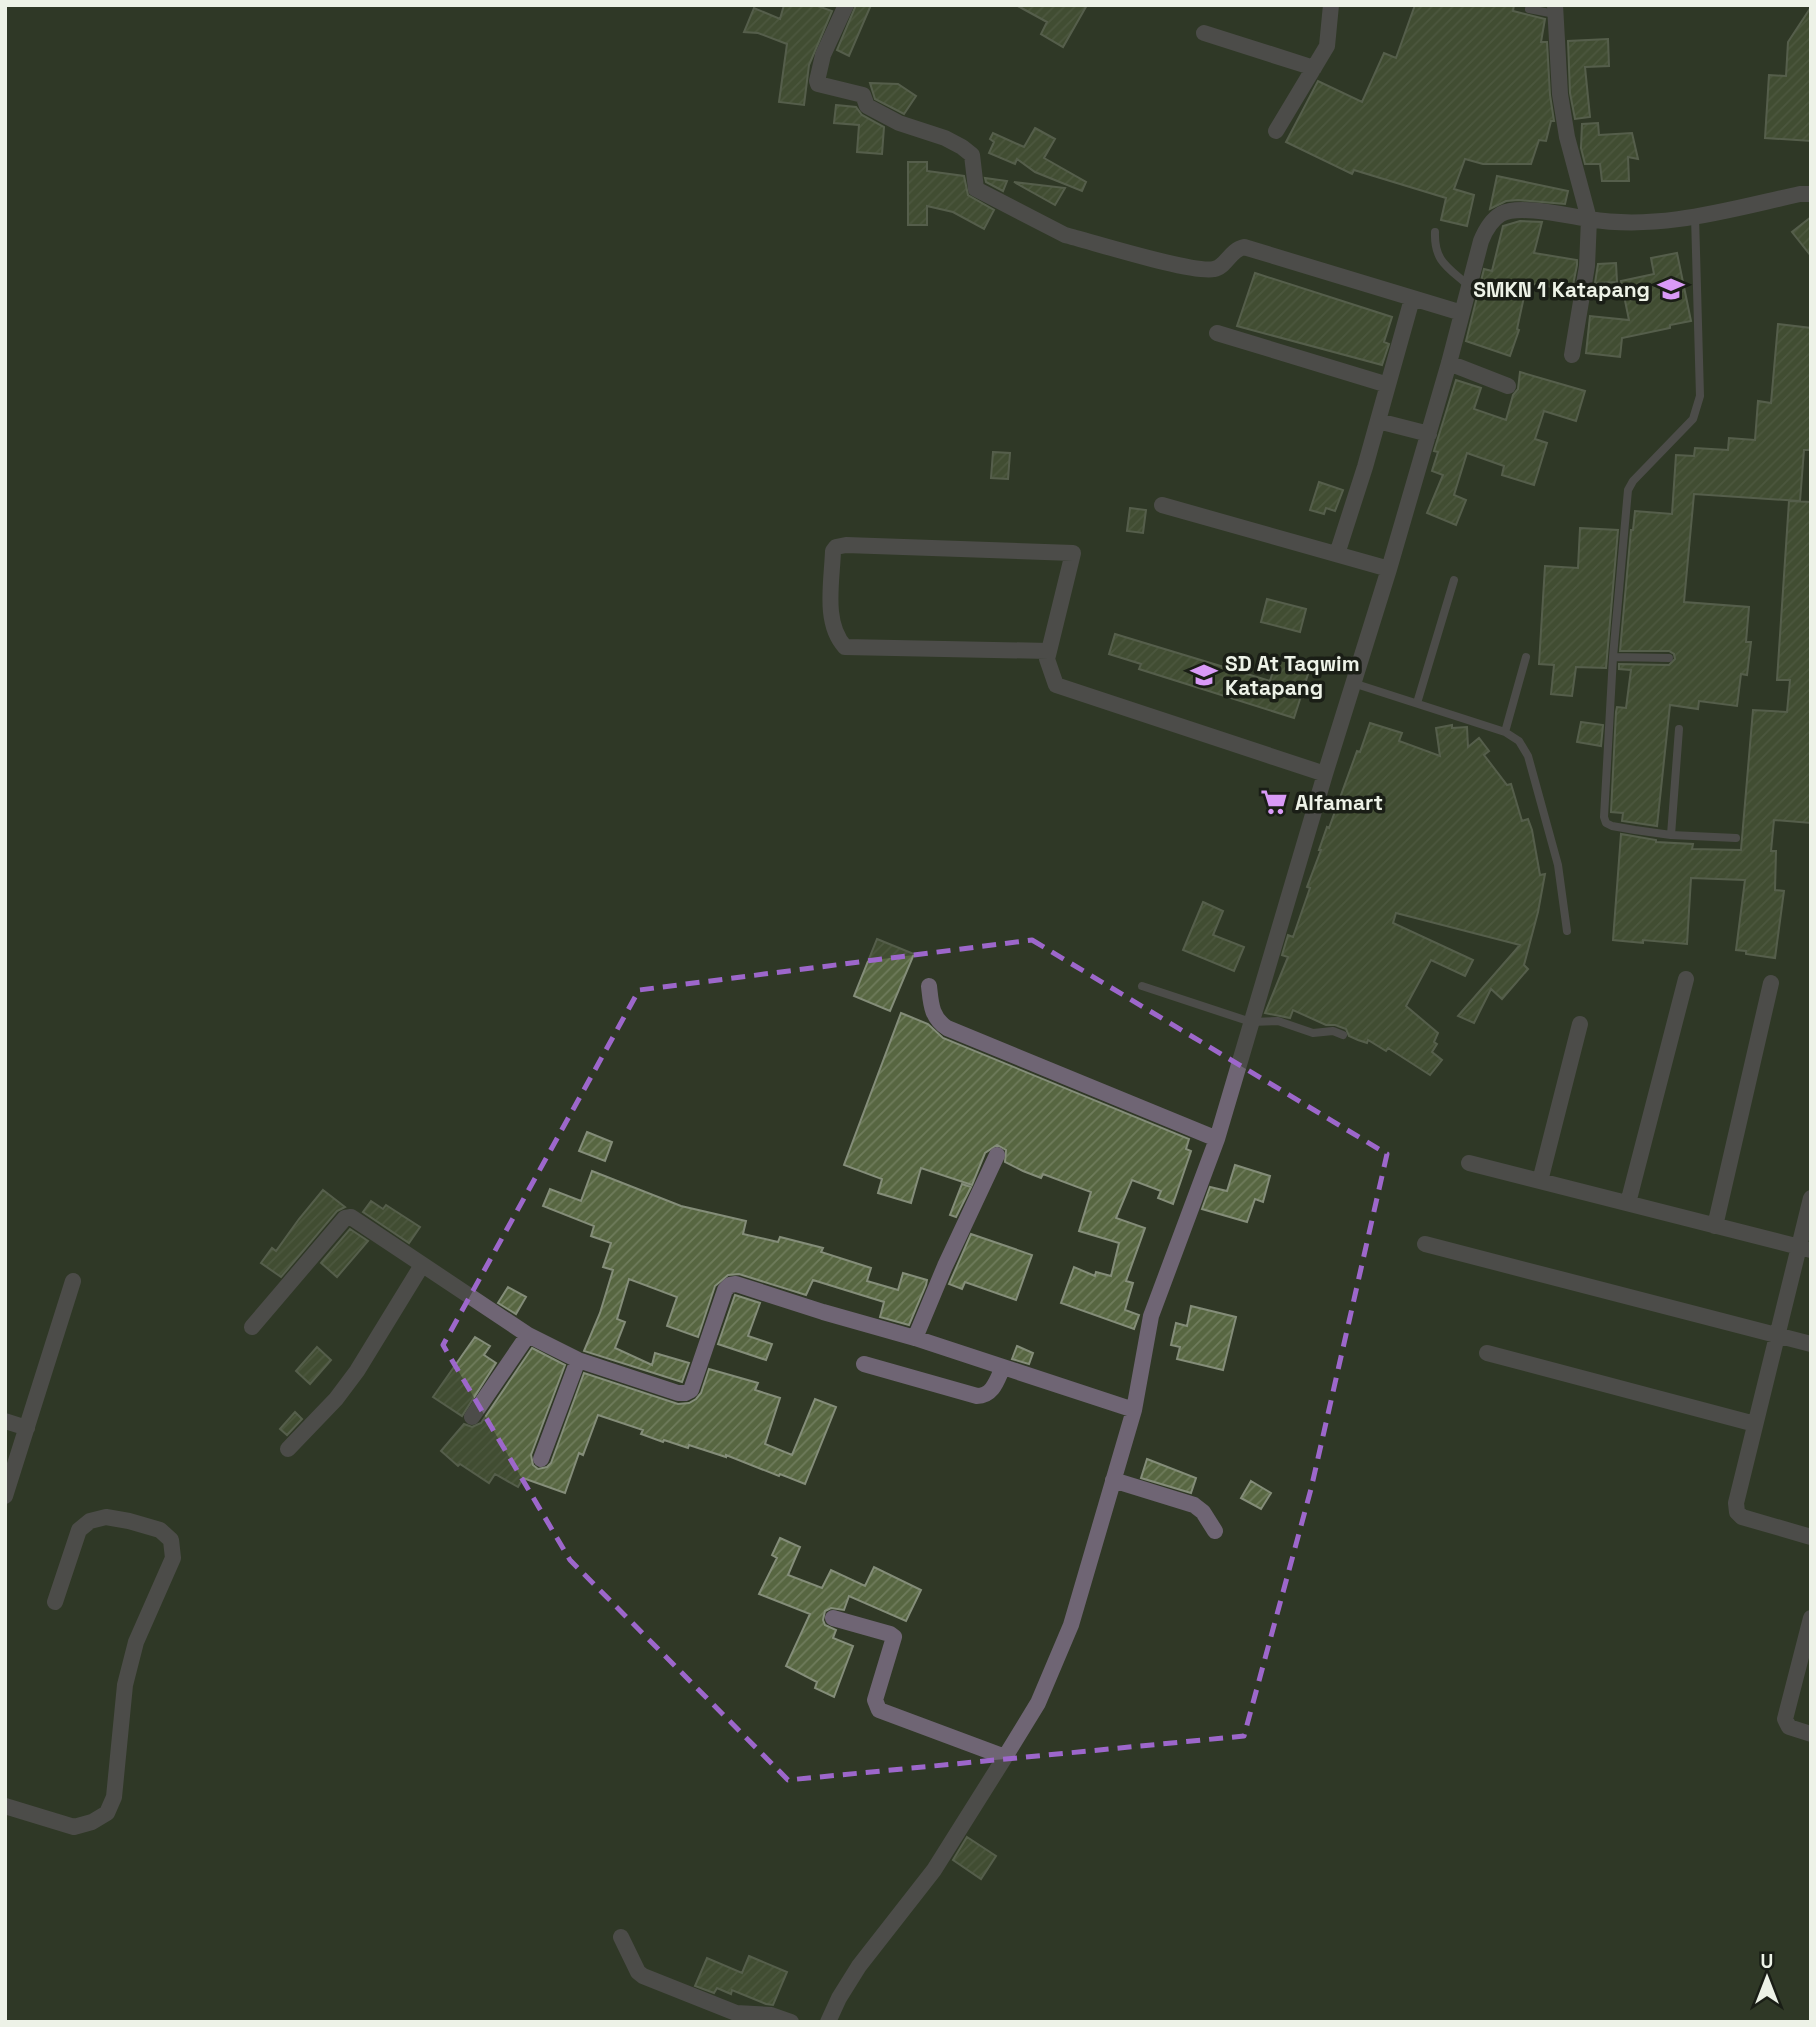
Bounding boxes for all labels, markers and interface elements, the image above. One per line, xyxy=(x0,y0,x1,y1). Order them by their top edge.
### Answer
school or university icon: SMKN 1 Katapang xyxy=(1656,274,1686,304)
place label: SMKN 1 Katapang xyxy=(1473,276,1650,303)
place label: SD At Taqwim Katapang xyxy=(1225,650,1360,701)
school or university icon: SD At Taqwim Katapang xyxy=(1189,660,1219,690)
supermarket icon: Alfamart xyxy=(1259,787,1289,817)
place label: Alfamart xyxy=(1295,789,1383,816)
north arrow xyxy=(1732,1943,1802,2013)
text: U xyxy=(1761,1949,1773,1974)

